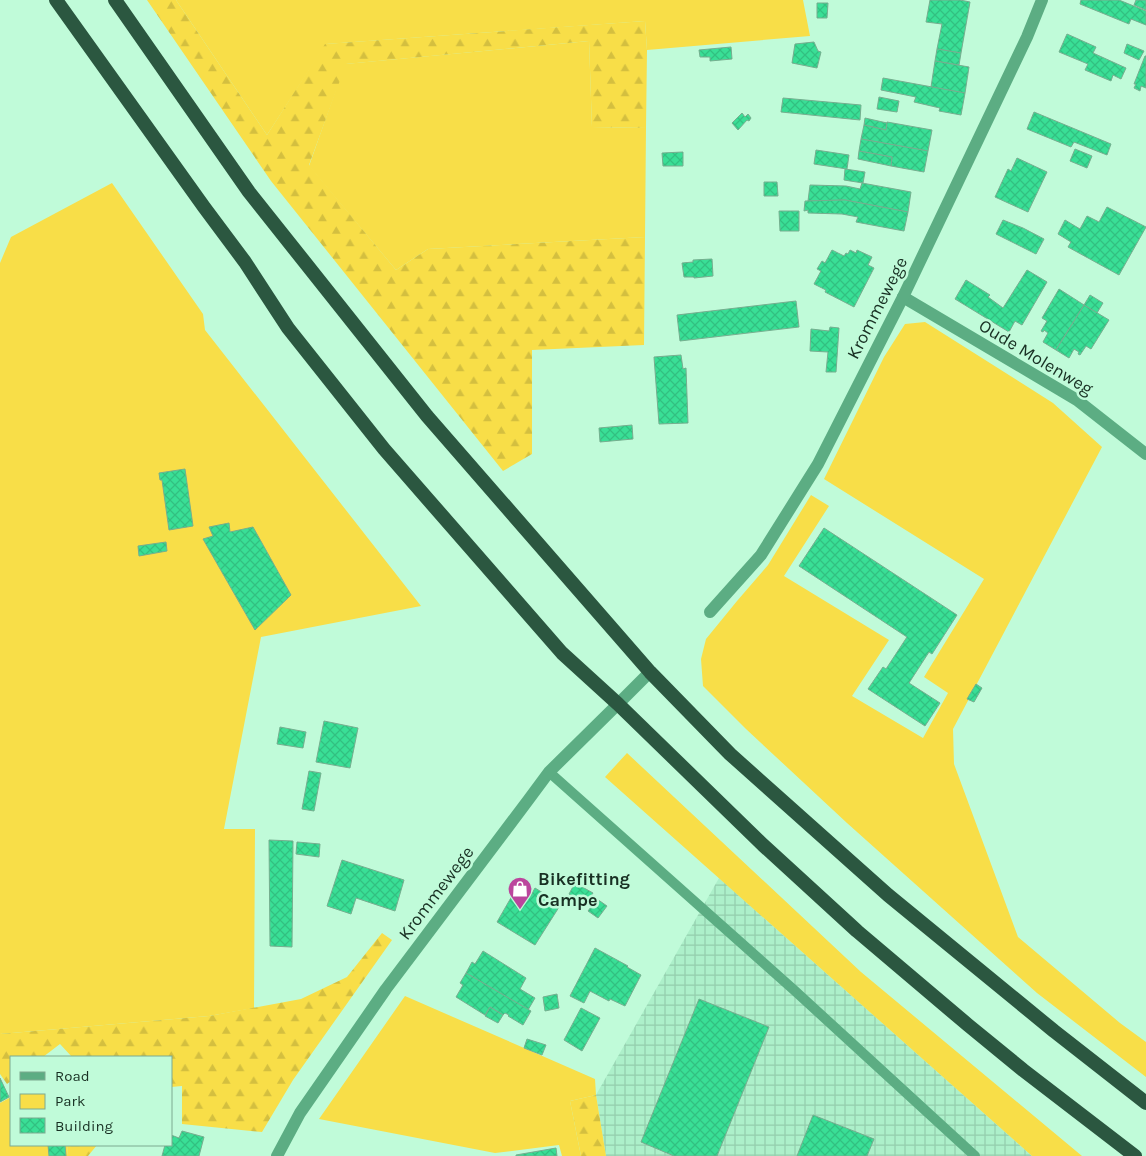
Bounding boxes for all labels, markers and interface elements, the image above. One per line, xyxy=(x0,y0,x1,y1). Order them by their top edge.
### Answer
street label: Krommewege xyxy=(842,253,912,363)
street label: Oude Molenweg xyxy=(975,314,1097,400)
street label: Krommewege xyxy=(394,842,478,944)
place label: Bikefitting Campe xyxy=(538,868,631,911)
shop icon: Bikefitting Campe xyxy=(507,876,533,910)
legend xyxy=(10,1056,172,1146)
text: Road xyxy=(55,1067,90,1085)
text: Park xyxy=(55,1092,85,1110)
text: Building xyxy=(55,1117,113,1135)

